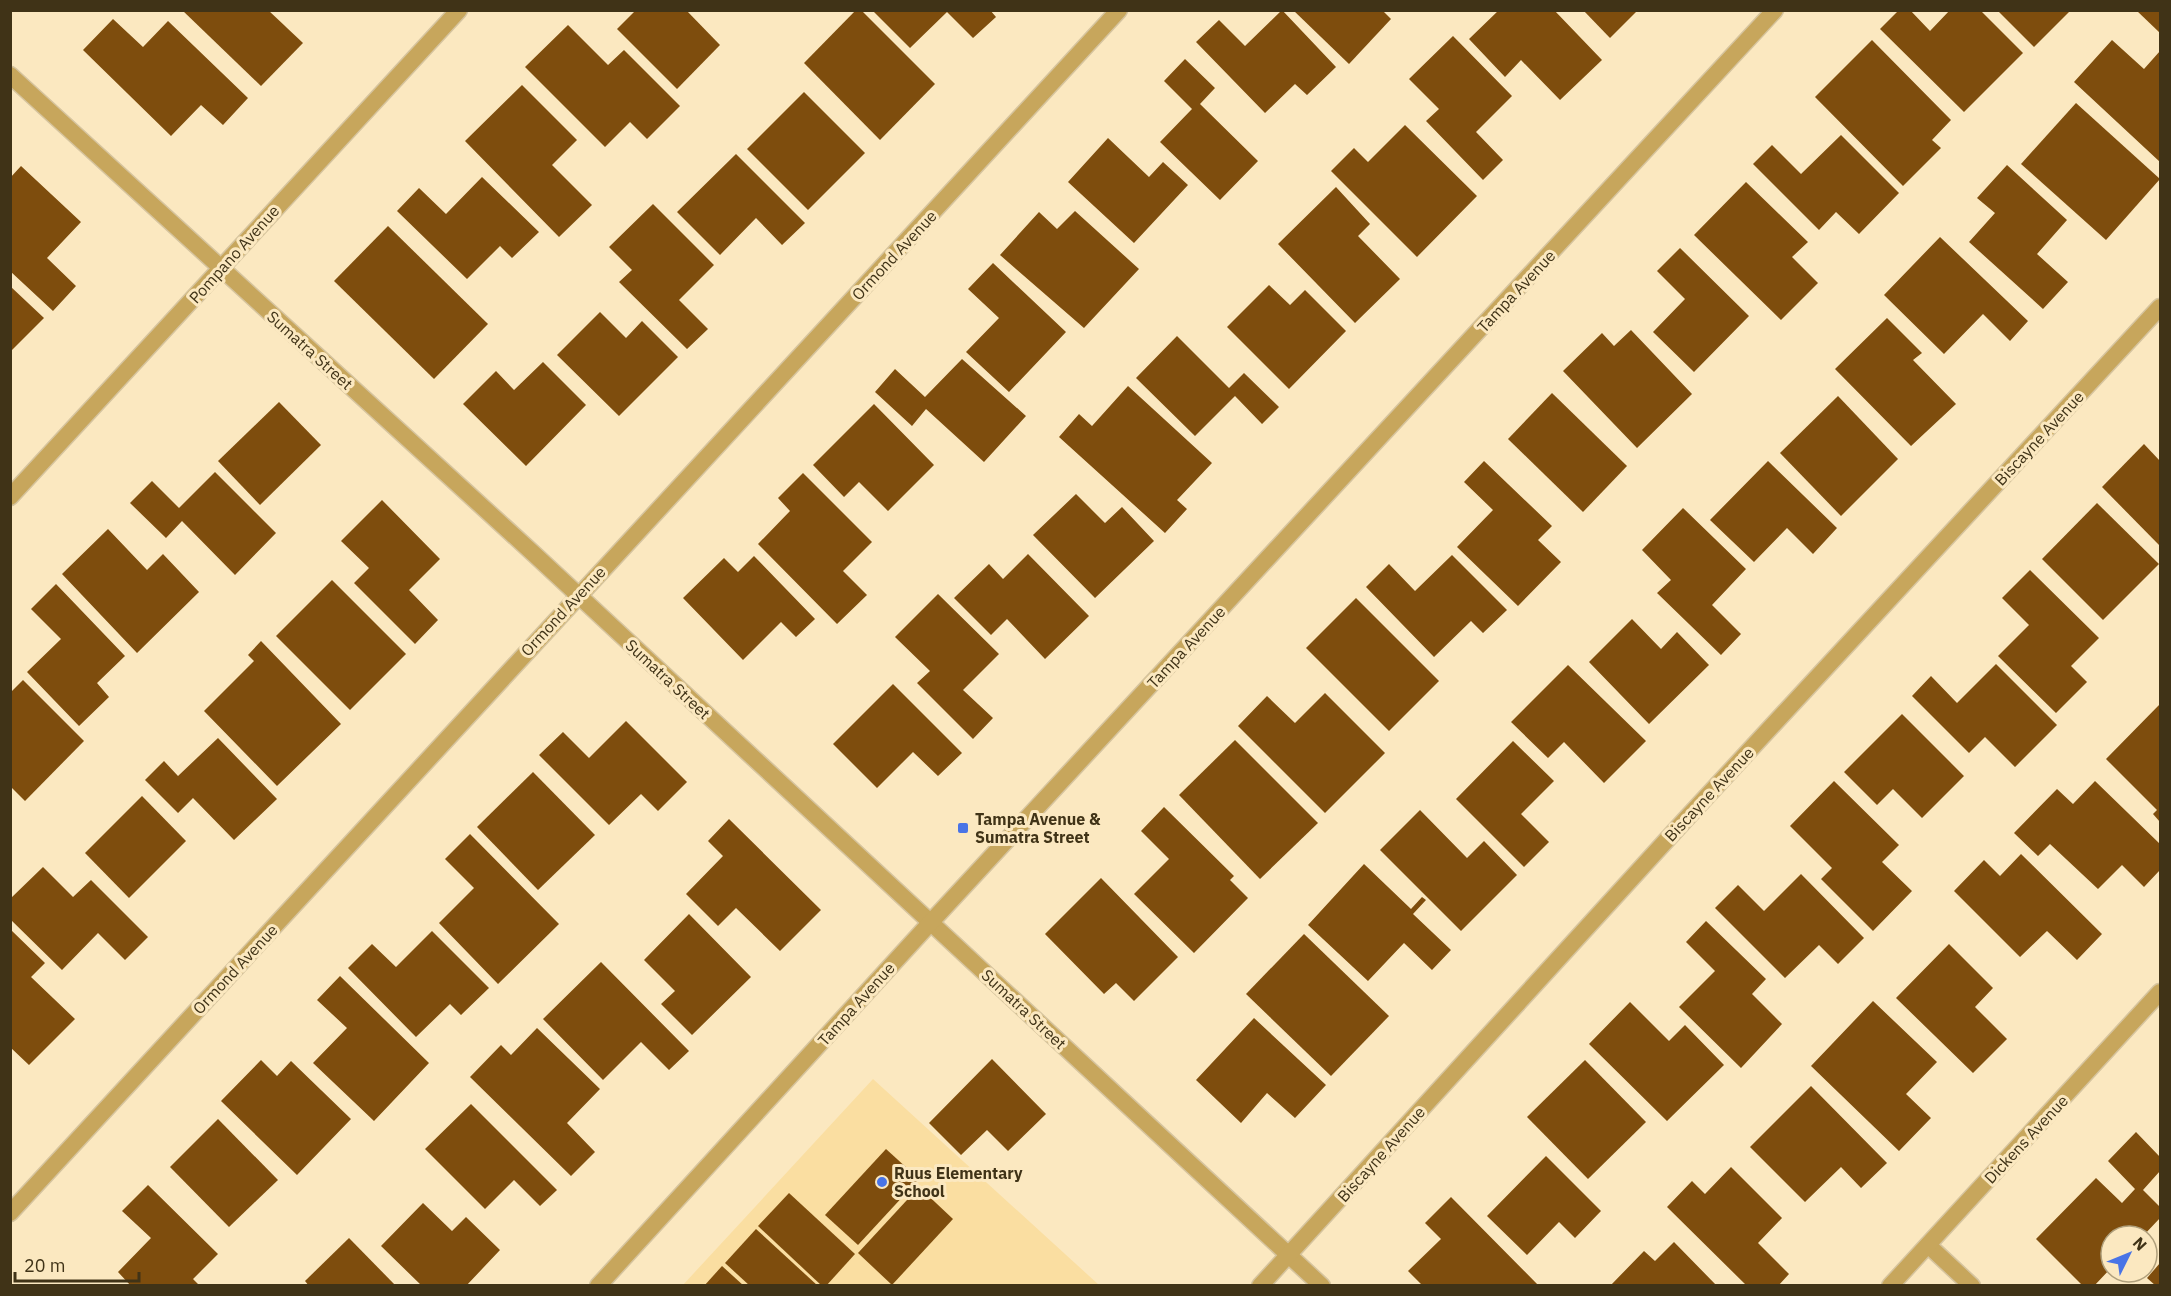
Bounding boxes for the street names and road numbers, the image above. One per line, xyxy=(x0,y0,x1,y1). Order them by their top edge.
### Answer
street label: Pompano Avenue xyxy=(185,201,284,307)
street label: Ormond Avenue xyxy=(847,206,941,304)
street label: Tampa Avenue xyxy=(1473,245,1559,336)
street label: Sumatra Street xyxy=(263,306,357,394)
street label: Biscayne Avenue xyxy=(1990,386,2088,489)
street label: Ormond Avenue xyxy=(516,562,610,660)
street label: Tampa Avenue xyxy=(1143,601,1229,692)
street label: Sumatra Street xyxy=(621,635,715,723)
street label: Biscayne Avenue xyxy=(1660,742,1758,845)
street label: Ormond Avenue xyxy=(188,920,282,1018)
street label: Tampa Avenue xyxy=(813,958,899,1050)
street label: Sumatra Street xyxy=(977,965,1071,1053)
street label: Dickens Avenue xyxy=(1980,1090,2072,1187)
street label: Biscayne Avenue xyxy=(1333,1102,1429,1206)

